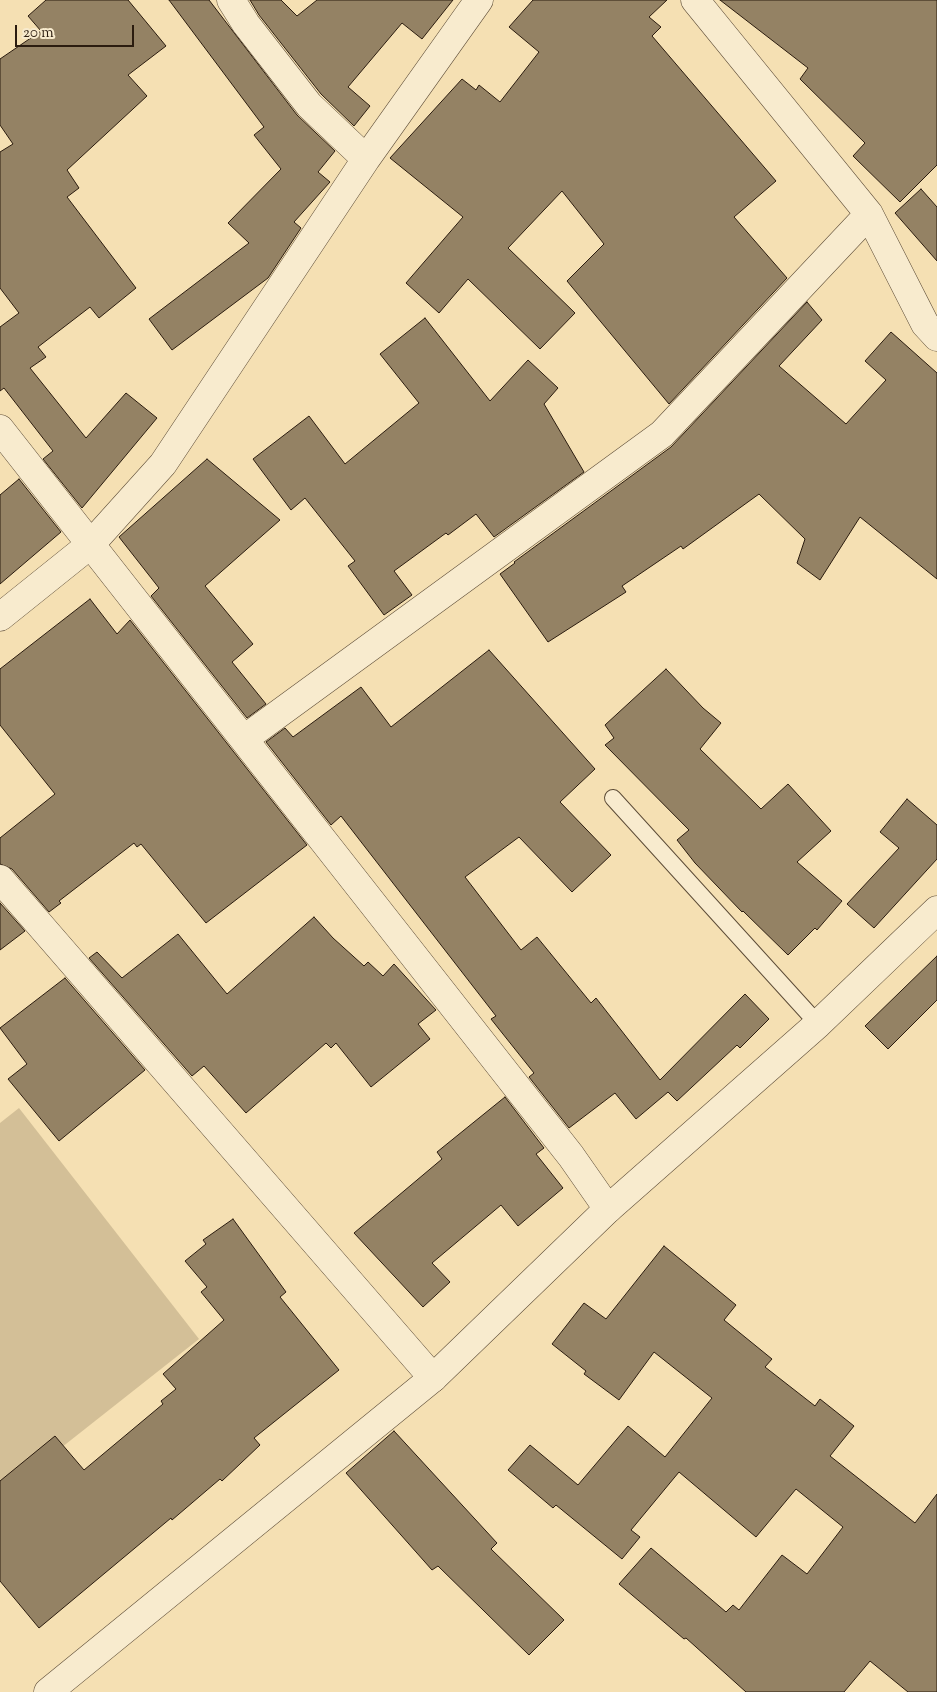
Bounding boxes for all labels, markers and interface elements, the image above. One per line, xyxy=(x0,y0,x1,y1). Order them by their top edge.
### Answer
scale bar xyxy=(18,15,136,47)
text: 20 m xyxy=(23,23,54,44)

